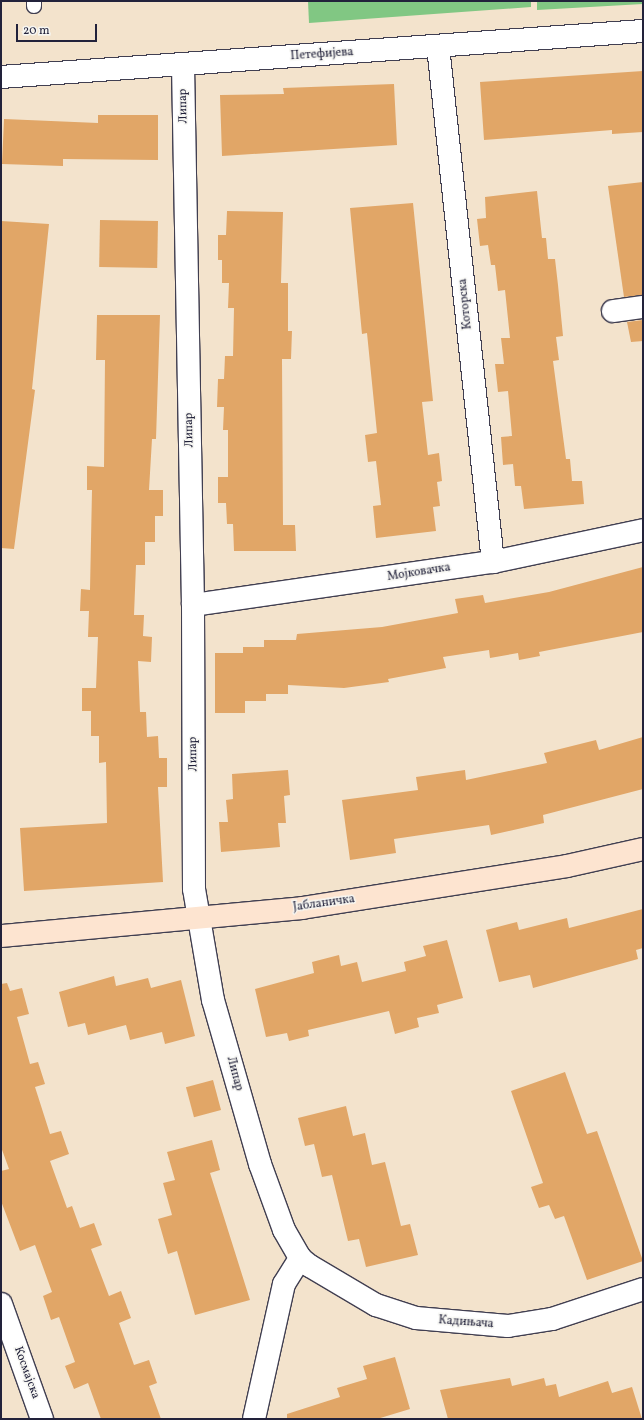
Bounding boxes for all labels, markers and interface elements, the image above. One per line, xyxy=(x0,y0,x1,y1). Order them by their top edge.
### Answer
scale bar xyxy=(18,16,99,42)
text: 20 m xyxy=(23,23,50,39)
street label: Петефијева xyxy=(290,46,354,64)
street label: Липар xyxy=(176,88,192,124)
street label: Которска xyxy=(456,278,476,330)
street label: Липар xyxy=(182,412,198,448)
street label: Мојковачка xyxy=(386,561,452,585)
street label: Липар xyxy=(186,736,202,772)
street label: Јабланичка xyxy=(292,893,356,915)
street label: Липар xyxy=(223,1055,245,1093)
street label: Кадињача xyxy=(438,1314,494,1332)
street label: Космајска xyxy=(10,1345,42,1401)

